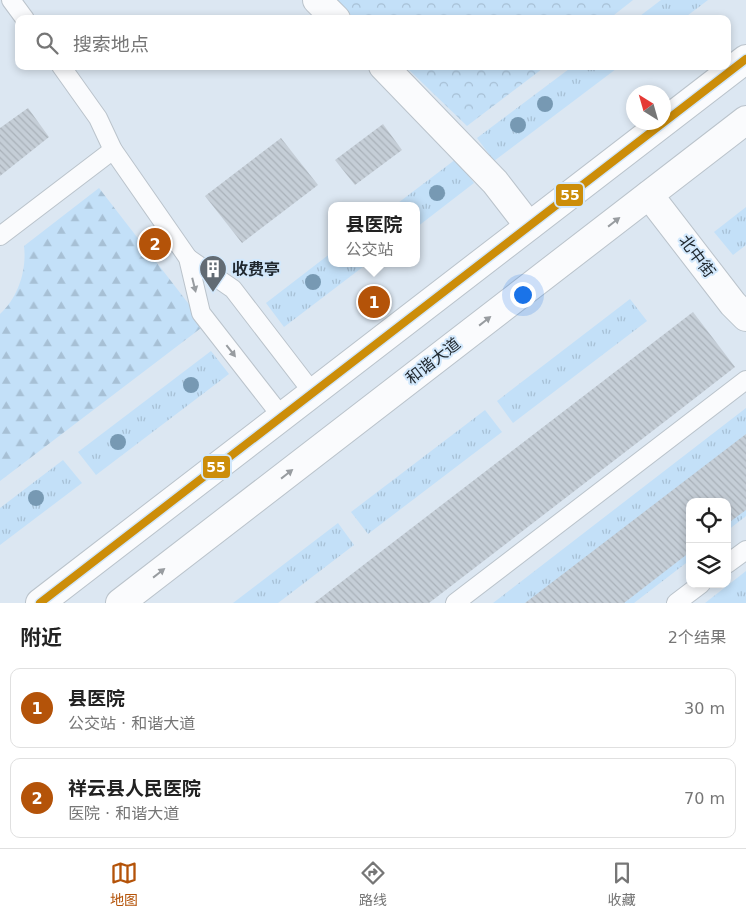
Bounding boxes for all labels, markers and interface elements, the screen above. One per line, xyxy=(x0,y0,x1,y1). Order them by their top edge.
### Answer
search box xyxy=(15,15,731,70)
icon: search xyxy=(33,29,61,57)
text: 搜索地点 xyxy=(73,33,149,55)
north arrow xyxy=(626,85,671,130)
line badge: 55 xyxy=(555,183,584,207)
text: 55 xyxy=(560,187,580,203)
popup xyxy=(328,202,420,267)
text: 县医院 xyxy=(345,213,403,235)
one-way arrow xyxy=(607,217,621,227)
pin: 2 xyxy=(139,225,171,263)
street label: 北中街 xyxy=(675,231,719,281)
text: 公交站 xyxy=(345,240,394,259)
building icon: 收费亭 xyxy=(198,254,228,293)
place label: 收费亭 xyxy=(232,260,280,279)
one-way arrow xyxy=(191,278,199,293)
your location xyxy=(510,282,536,308)
pin: 1 xyxy=(358,283,390,321)
one-way arrow xyxy=(478,316,492,326)
street label: 和谐大道 xyxy=(402,334,464,388)
one-way arrow xyxy=(226,344,236,358)
line badge: 55 xyxy=(202,455,231,479)
text: 55 xyxy=(206,459,226,475)
one-way arrow xyxy=(280,469,294,479)
map controls xyxy=(686,498,731,588)
button: locate xyxy=(686,498,731,543)
button: layers xyxy=(686,543,731,588)
one-way arrow xyxy=(152,568,165,579)
text: 附近 xyxy=(20,626,62,650)
text: 2个结果 xyxy=(668,628,726,647)
text: 县医院 xyxy=(68,687,125,709)
text: 1 xyxy=(31,699,43,718)
text: 30 m xyxy=(684,699,725,718)
text: 公交站 · 和谐大道 xyxy=(68,714,195,733)
text: 祥云县人民医院 xyxy=(68,777,201,799)
text: 2 xyxy=(31,789,43,808)
text: 70 m xyxy=(684,789,725,808)
text: 医院 · 和谐大道 xyxy=(68,804,179,823)
tab: 地图 xyxy=(110,859,138,909)
tab: 路线 xyxy=(359,859,387,909)
tab: 收藏 xyxy=(608,859,636,909)

